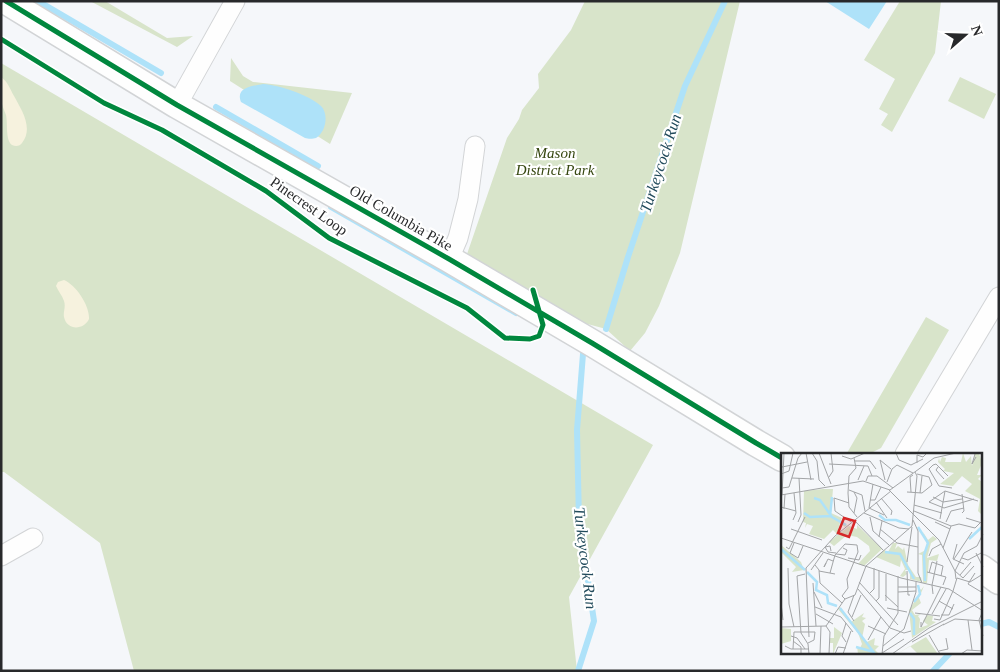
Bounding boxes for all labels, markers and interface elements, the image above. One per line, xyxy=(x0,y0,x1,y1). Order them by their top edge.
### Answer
north arrow xyxy=(940,10,990,60)
text: N xyxy=(968,23,986,38)
water label: Turkeycock Run xyxy=(637,112,685,215)
park label: Mason District Park xyxy=(515,145,595,178)
street label: Pinecrest Loop xyxy=(267,174,351,238)
street label: Old Columbia Pike xyxy=(347,182,455,254)
inset map xyxy=(781,453,982,654)
water label: Turkeycock Run xyxy=(570,506,600,610)

